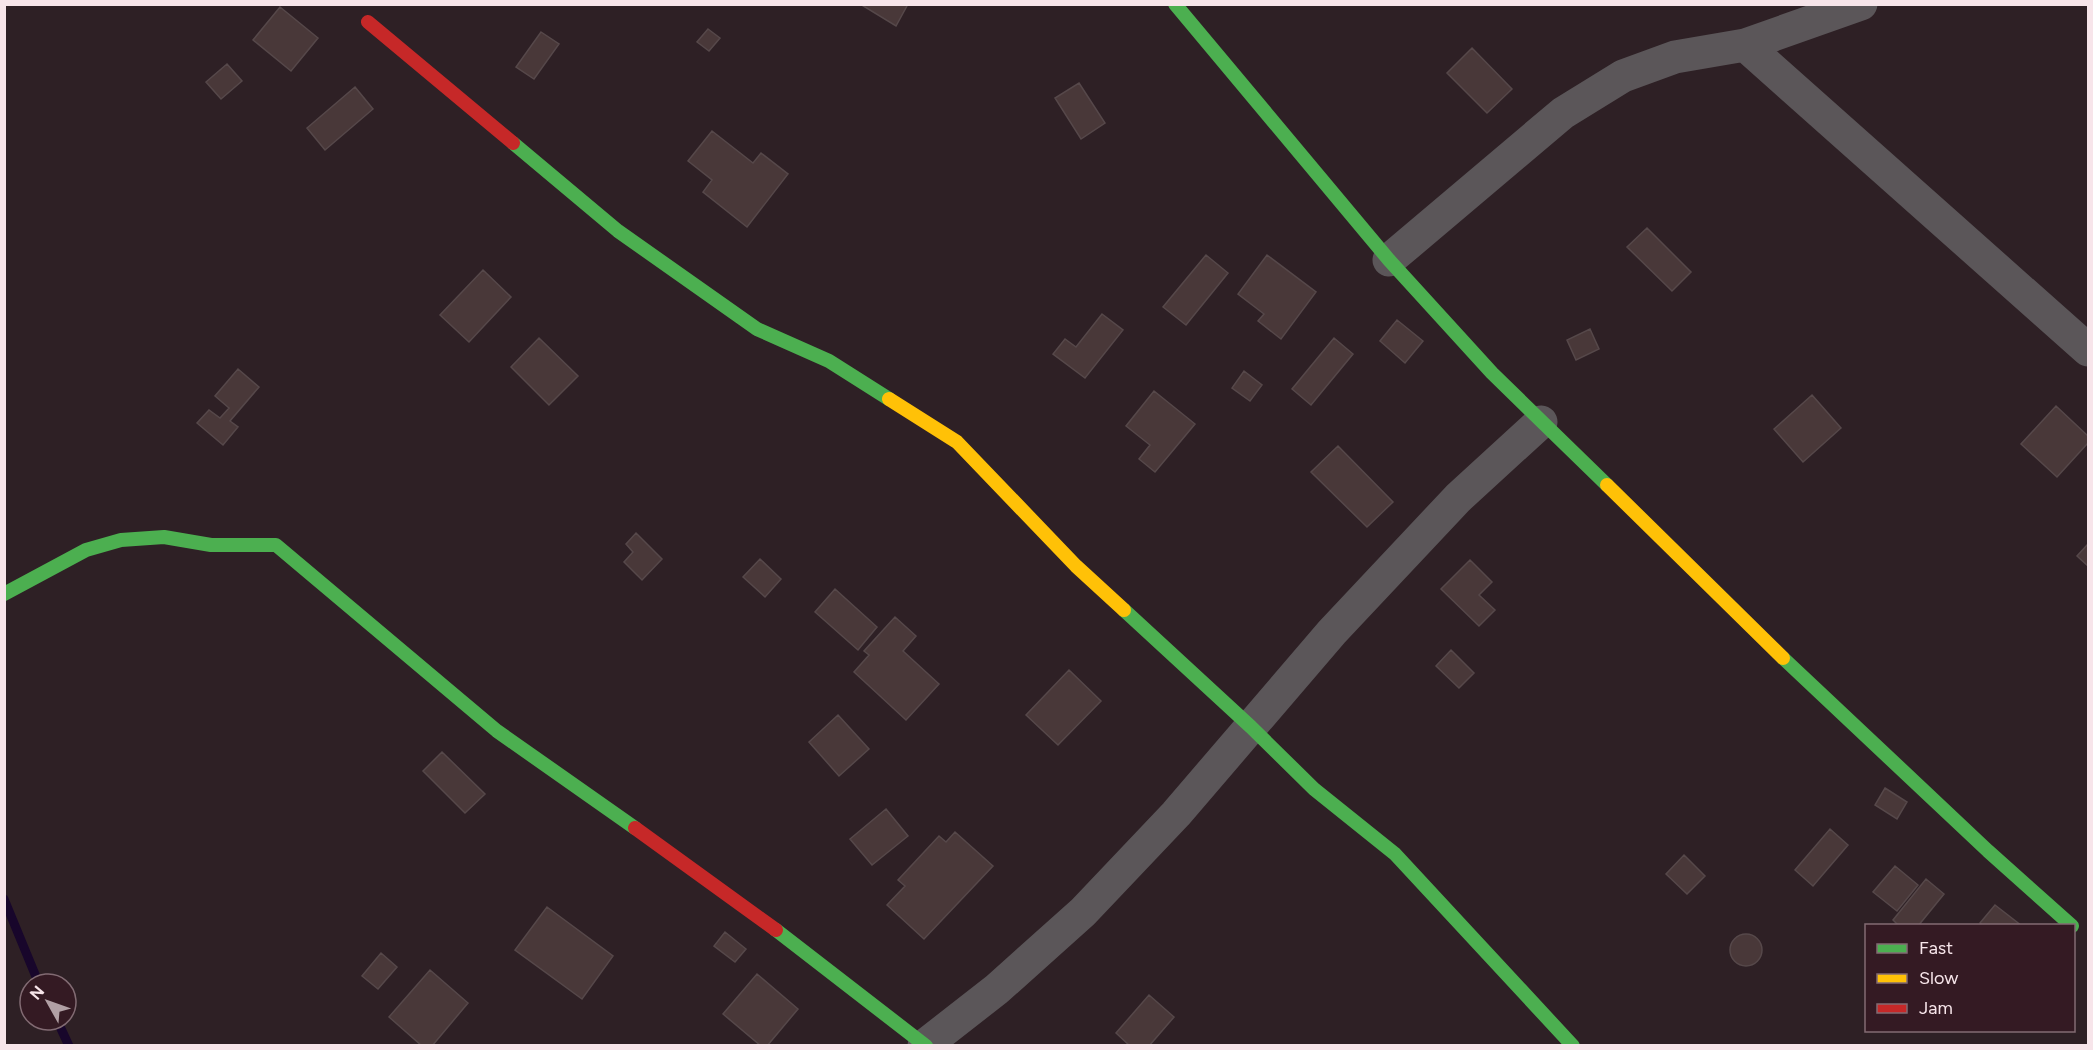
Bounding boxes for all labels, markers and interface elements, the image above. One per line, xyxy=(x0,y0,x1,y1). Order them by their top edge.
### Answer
legend xyxy=(1865,924,2075,1032)
text: Fast xyxy=(1919,937,1953,959)
text: Slow xyxy=(1919,967,1958,989)
north arrow xyxy=(18,972,78,1032)
text: N xyxy=(26,982,48,1004)
text: Jam xyxy=(1919,997,1953,1019)

